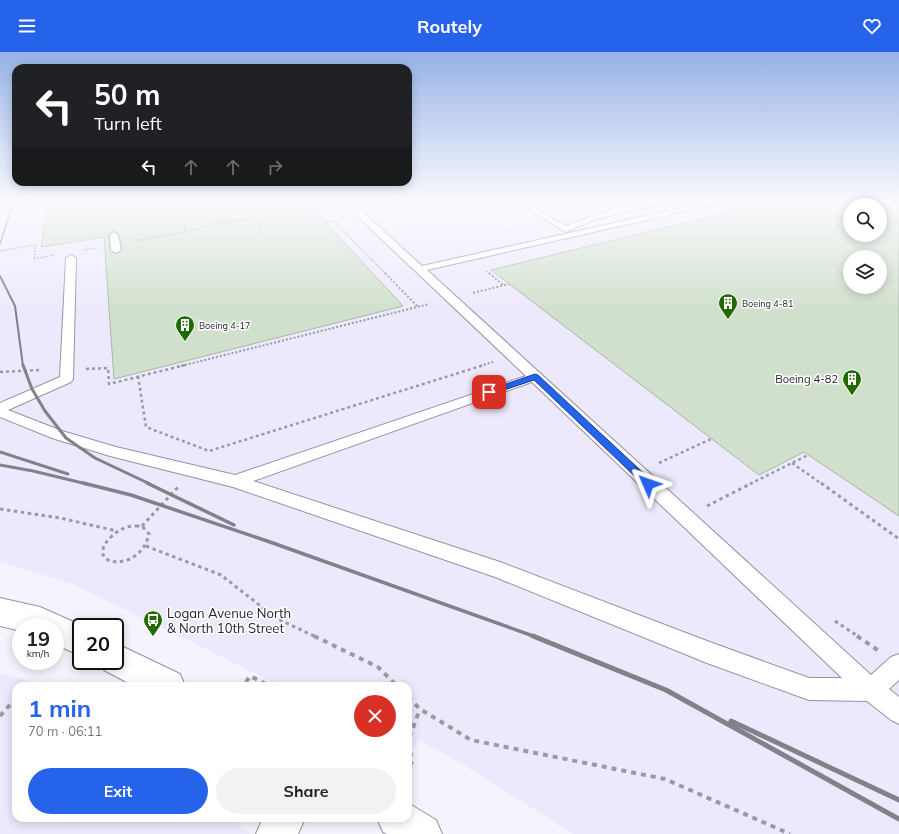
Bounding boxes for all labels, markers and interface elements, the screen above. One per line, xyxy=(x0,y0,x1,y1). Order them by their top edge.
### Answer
icon: menu xyxy=(16,15,38,37)
text: Routely xyxy=(417,15,482,38)
icon: heart xyxy=(861,15,883,37)
text: 50 m xyxy=(94,77,160,112)
icon: left xyxy=(28,80,80,132)
text: Turn left xyxy=(94,112,162,135)
icon: left xyxy=(138,156,160,178)
icon: ahead xyxy=(180,156,202,178)
icon: ahead xyxy=(222,156,244,178)
icon: right xyxy=(264,156,286,178)
map controls xyxy=(843,198,887,294)
button: search xyxy=(843,198,887,242)
button: layers xyxy=(843,250,887,294)
building icon: Boeing 4-81 xyxy=(717,292,739,320)
place label: Boeing 4-81 xyxy=(742,298,793,309)
building icon: Boeing 4-17 xyxy=(174,314,196,342)
place label: Boeing 4-17 xyxy=(199,320,250,331)
building icon: Boeing 4-82 xyxy=(841,368,863,396)
place label: Boeing 4-82 xyxy=(775,372,838,386)
pin xyxy=(472,375,506,409)
icon: arrive xyxy=(478,381,500,403)
position arrow xyxy=(627,463,669,505)
place label: Logan Avenue North & North 10th Street xyxy=(167,605,291,636)
bus stop icon: Logan Avenue North & North 10th Street xyxy=(142,609,164,637)
speed limit sign: 20 xyxy=(72,618,124,670)
text: 19 xyxy=(26,626,50,651)
text: km/h xyxy=(27,647,49,660)
text: 1 min xyxy=(28,693,91,723)
button: close xyxy=(354,695,396,737)
text: 70 m · 06:11 xyxy=(28,723,102,739)
button: Exit xyxy=(28,768,208,814)
button: Share xyxy=(216,768,396,814)

